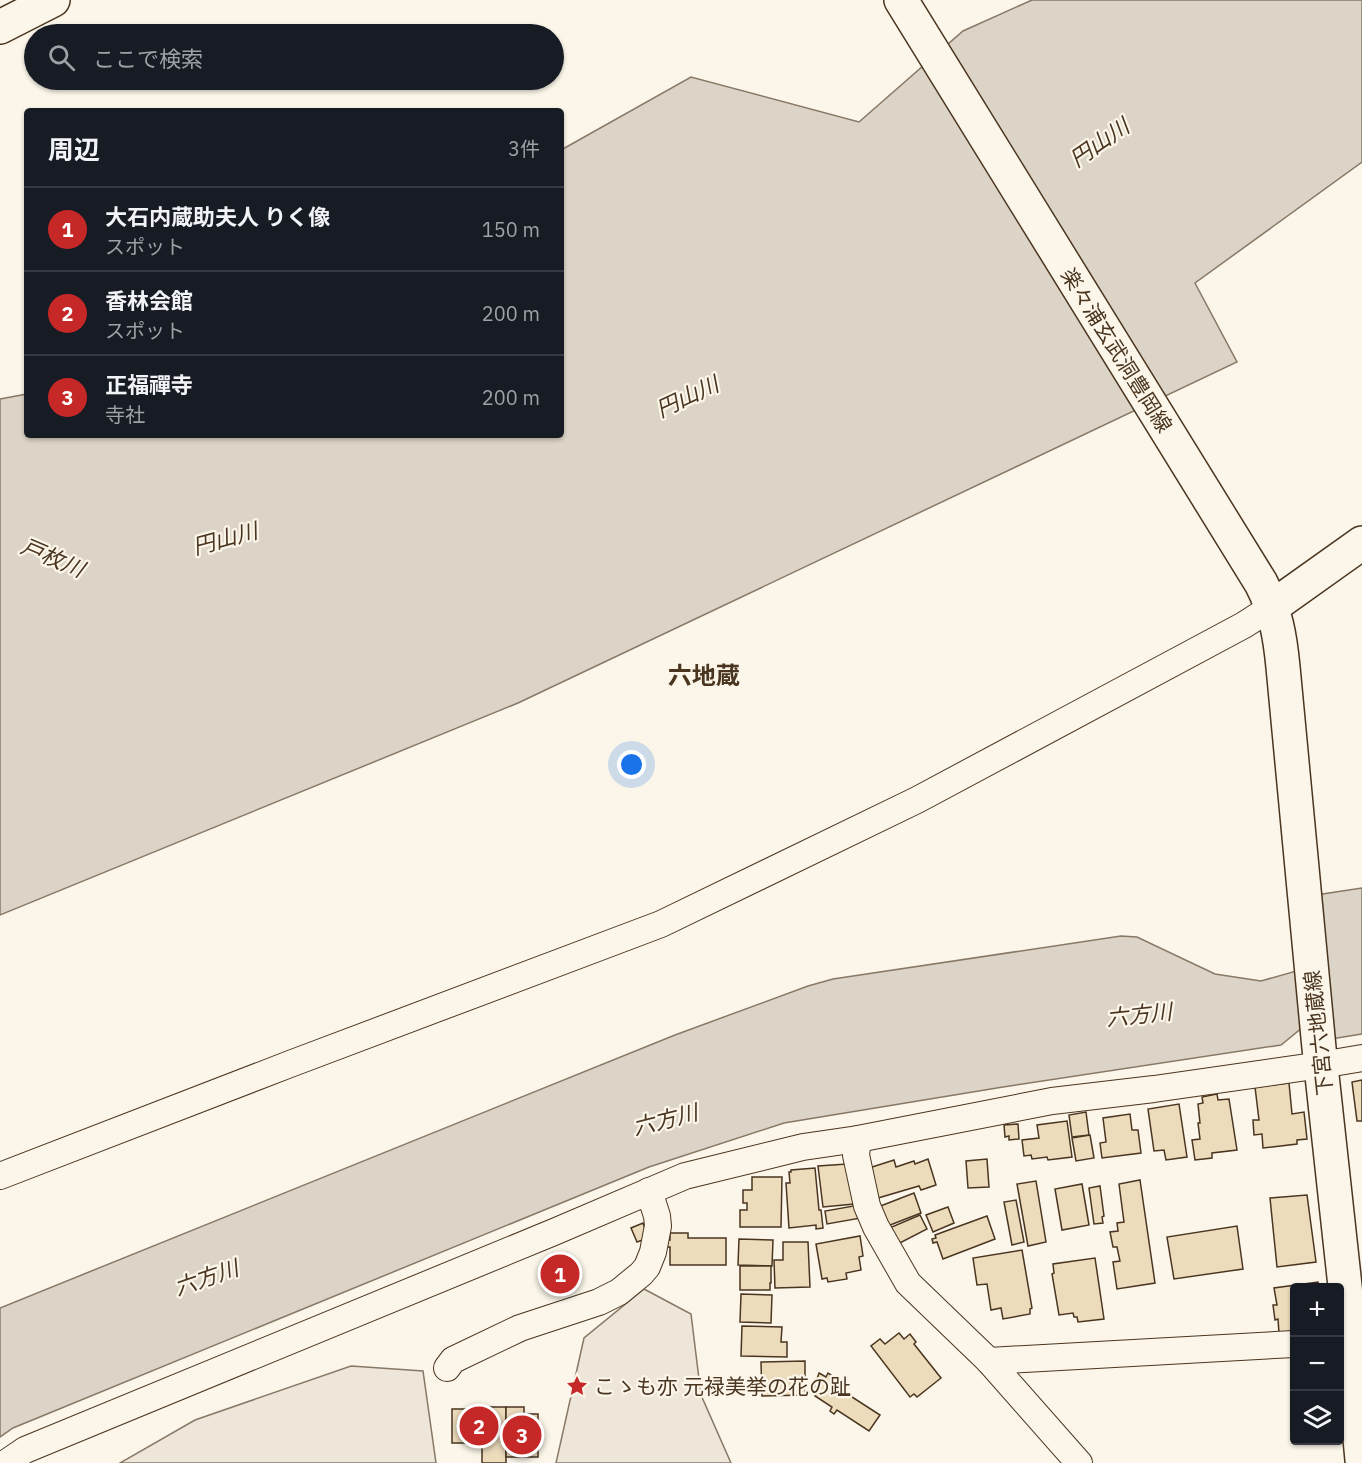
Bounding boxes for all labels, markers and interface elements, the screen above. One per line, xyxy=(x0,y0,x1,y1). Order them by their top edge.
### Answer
search box xyxy=(24,24,564,90)
icon: search xyxy=(45,41,78,74)
text: ここで検索 xyxy=(93,44,203,73)
water label: 円山川 xyxy=(1064,110,1136,173)
text: 周辺 xyxy=(48,132,100,166)
text: 3件 xyxy=(508,135,540,162)
text: 大石内蔵助夫人 りく像 xyxy=(105,202,330,231)
text: 1 xyxy=(62,216,74,243)
text: 150 m xyxy=(482,216,540,243)
text: スポット xyxy=(105,233,185,260)
street label: 楽々浦玄武洞豊岡線 xyxy=(1055,262,1179,438)
text: 香林会館 xyxy=(105,286,193,315)
text: 2 xyxy=(62,300,74,327)
text: 200 m xyxy=(482,300,540,327)
text: スポット xyxy=(105,317,185,344)
water label: 円山川 xyxy=(651,368,725,423)
text: 正福禪寺 xyxy=(105,370,193,399)
text: 3 xyxy=(62,384,74,411)
text: 200 m xyxy=(482,384,540,411)
text: 寺社 xyxy=(105,401,145,428)
water label: 円山川 xyxy=(189,515,263,561)
water label: 戸枚川 xyxy=(17,531,91,584)
district label: 六地蔵 xyxy=(668,659,740,691)
your location xyxy=(617,750,646,779)
street label: 下宮六地蔵線 xyxy=(1297,969,1339,1097)
water label: 六方川 xyxy=(1105,996,1175,1032)
water label: 六方川 xyxy=(629,1096,702,1141)
water label: 六方川 xyxy=(170,1252,244,1301)
pin: 1 xyxy=(540,1252,580,1296)
map controls xyxy=(1290,1283,1344,1445)
button: + xyxy=(1290,1283,1344,1337)
button: − xyxy=(1290,1337,1344,1391)
place label: こゝも亦 元禄美挙の花の趾 xyxy=(594,1372,851,1400)
place icon: こゝも亦 元禄美挙の花の趾 xyxy=(565,1374,589,1398)
button: layers xyxy=(1290,1391,1344,1445)
pin: 2 xyxy=(460,1404,498,1448)
pin: 3 xyxy=(502,1412,542,1458)

